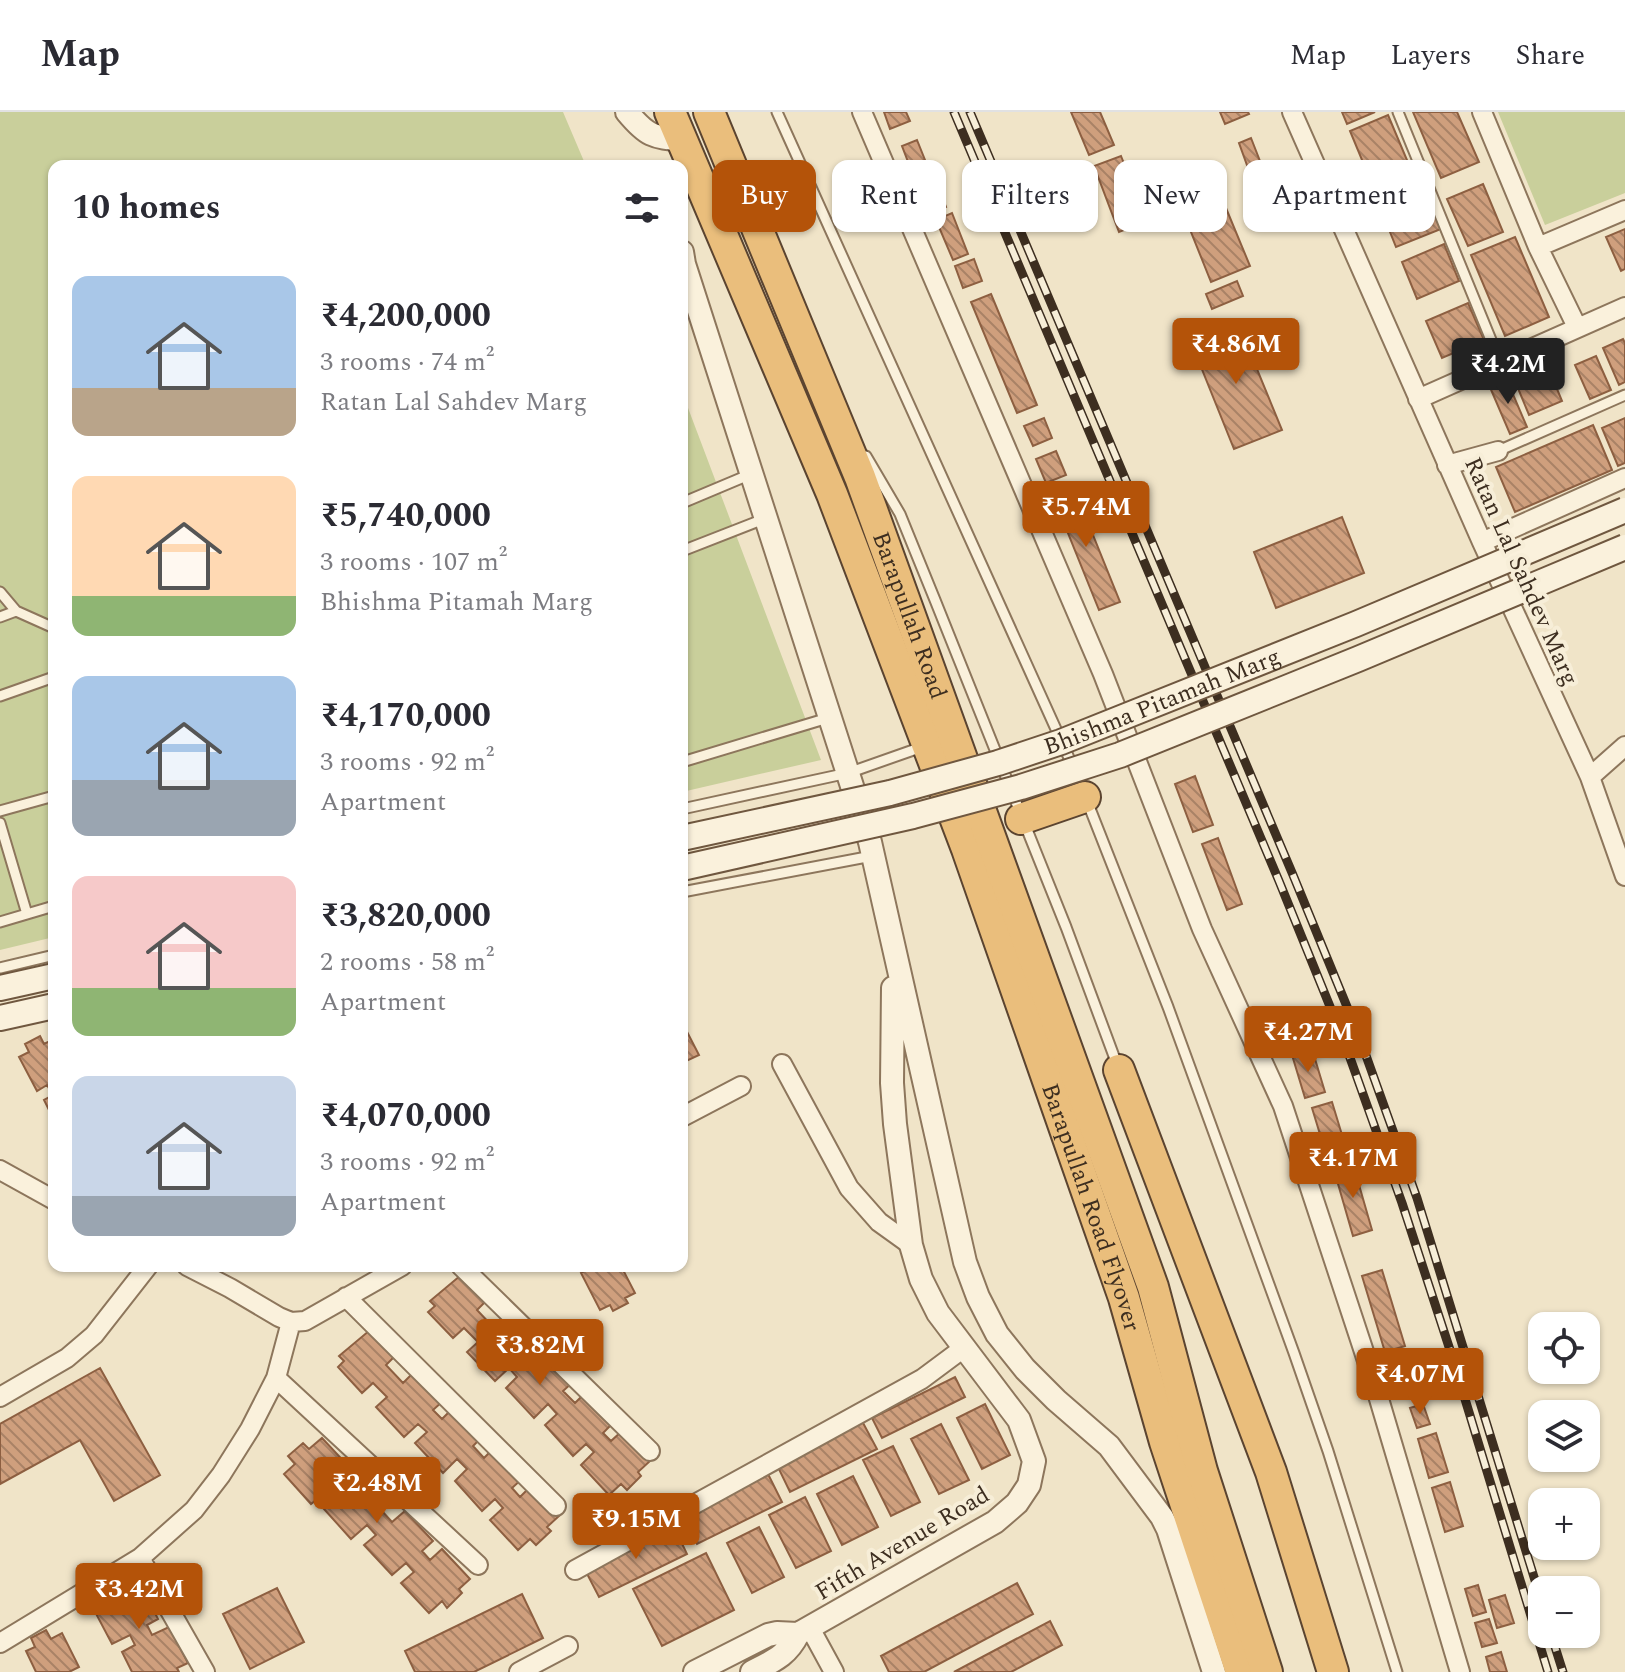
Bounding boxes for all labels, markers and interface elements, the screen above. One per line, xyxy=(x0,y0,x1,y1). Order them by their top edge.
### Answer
text: Map xyxy=(40,26,120,84)
text: Map xyxy=(1290,34,1346,77)
text: Layers xyxy=(1390,34,1472,77)
text: Share xyxy=(1516,34,1585,77)
chip: Buy xyxy=(712,160,816,232)
chip: Rent xyxy=(832,160,946,232)
chip: Filters xyxy=(962,160,1098,232)
chip: New xyxy=(1114,160,1227,232)
chip: Apartment xyxy=(1243,160,1435,232)
text: 10 homes xyxy=(72,182,221,234)
icon: filters xyxy=(620,186,664,230)
text: ₹4,200,000 xyxy=(320,290,491,342)
icon: home xyxy=(136,308,232,404)
pin: ₹4.86M xyxy=(1171,318,1301,386)
text: ₹4.86M xyxy=(1190,324,1282,364)
pin: ₹4.2M xyxy=(1452,338,1564,406)
text: 3 rooms · 74 m² xyxy=(320,342,494,382)
text: ₹4.2M xyxy=(1470,344,1546,384)
text: Ratan Lal Sahdev Marg xyxy=(320,382,587,422)
street label: Ratan Lal Sahdev Marg xyxy=(1454,451,1588,691)
pin: ₹5.74M xyxy=(1021,481,1151,549)
text: ₹5.74M xyxy=(1040,487,1132,527)
text: ₹5,740,000 xyxy=(320,490,491,542)
icon: home xyxy=(136,508,232,604)
street label: Barapullah Road xyxy=(862,527,956,704)
text: 3 rooms · 107 m² xyxy=(320,542,507,582)
text: Bhishma Pitamah Marg xyxy=(320,582,593,622)
street label: Bhishma Pitamah Marg xyxy=(1039,639,1286,766)
text: ₹4,170,000 xyxy=(320,690,491,742)
icon: home xyxy=(136,708,232,804)
text: 3 rooms · 92 m² xyxy=(320,742,494,782)
text: Apartment xyxy=(320,782,446,822)
text: ₹3,820,000 xyxy=(320,890,491,942)
icon: home xyxy=(136,908,232,1004)
text: 2 rooms · 58 m² xyxy=(320,942,494,982)
text: Apartment xyxy=(320,982,446,1022)
pin: ₹4.27M xyxy=(1243,1006,1373,1074)
text: ₹4.27M xyxy=(1262,1012,1354,1052)
street label: Barapullah Road Flyover xyxy=(1031,1078,1150,1336)
text: ₹4,070,000 xyxy=(320,1090,491,1142)
icon: home xyxy=(136,1108,232,1204)
pin: ₹4.17M xyxy=(1288,1132,1418,1200)
text: ₹4.17M xyxy=(1307,1138,1399,1178)
text: 3 rooms · 92 m² xyxy=(320,1142,494,1182)
text: Apartment xyxy=(320,1182,446,1222)
map controls xyxy=(1528,1312,1600,1648)
button: locate xyxy=(1528,1312,1600,1384)
pin: ₹3.82M xyxy=(475,1319,605,1387)
text: ₹3.82M xyxy=(494,1325,586,1365)
pin: ₹4.07M xyxy=(1355,1348,1485,1416)
text: ₹4.07M xyxy=(1374,1354,1466,1394)
button: layers xyxy=(1528,1400,1600,1472)
pin: ₹2.48M xyxy=(312,1457,442,1525)
text: ₹2.48M xyxy=(331,1463,423,1503)
street label: Fifth Avenue Road xyxy=(808,1477,997,1610)
button: + xyxy=(1528,1488,1600,1560)
pin: ₹9.15M xyxy=(571,1493,701,1561)
text: ₹9.15M xyxy=(590,1499,682,1539)
pin: ₹3.42M xyxy=(74,1563,204,1631)
text: ₹3.42M xyxy=(93,1569,185,1609)
button: − xyxy=(1528,1576,1600,1648)

